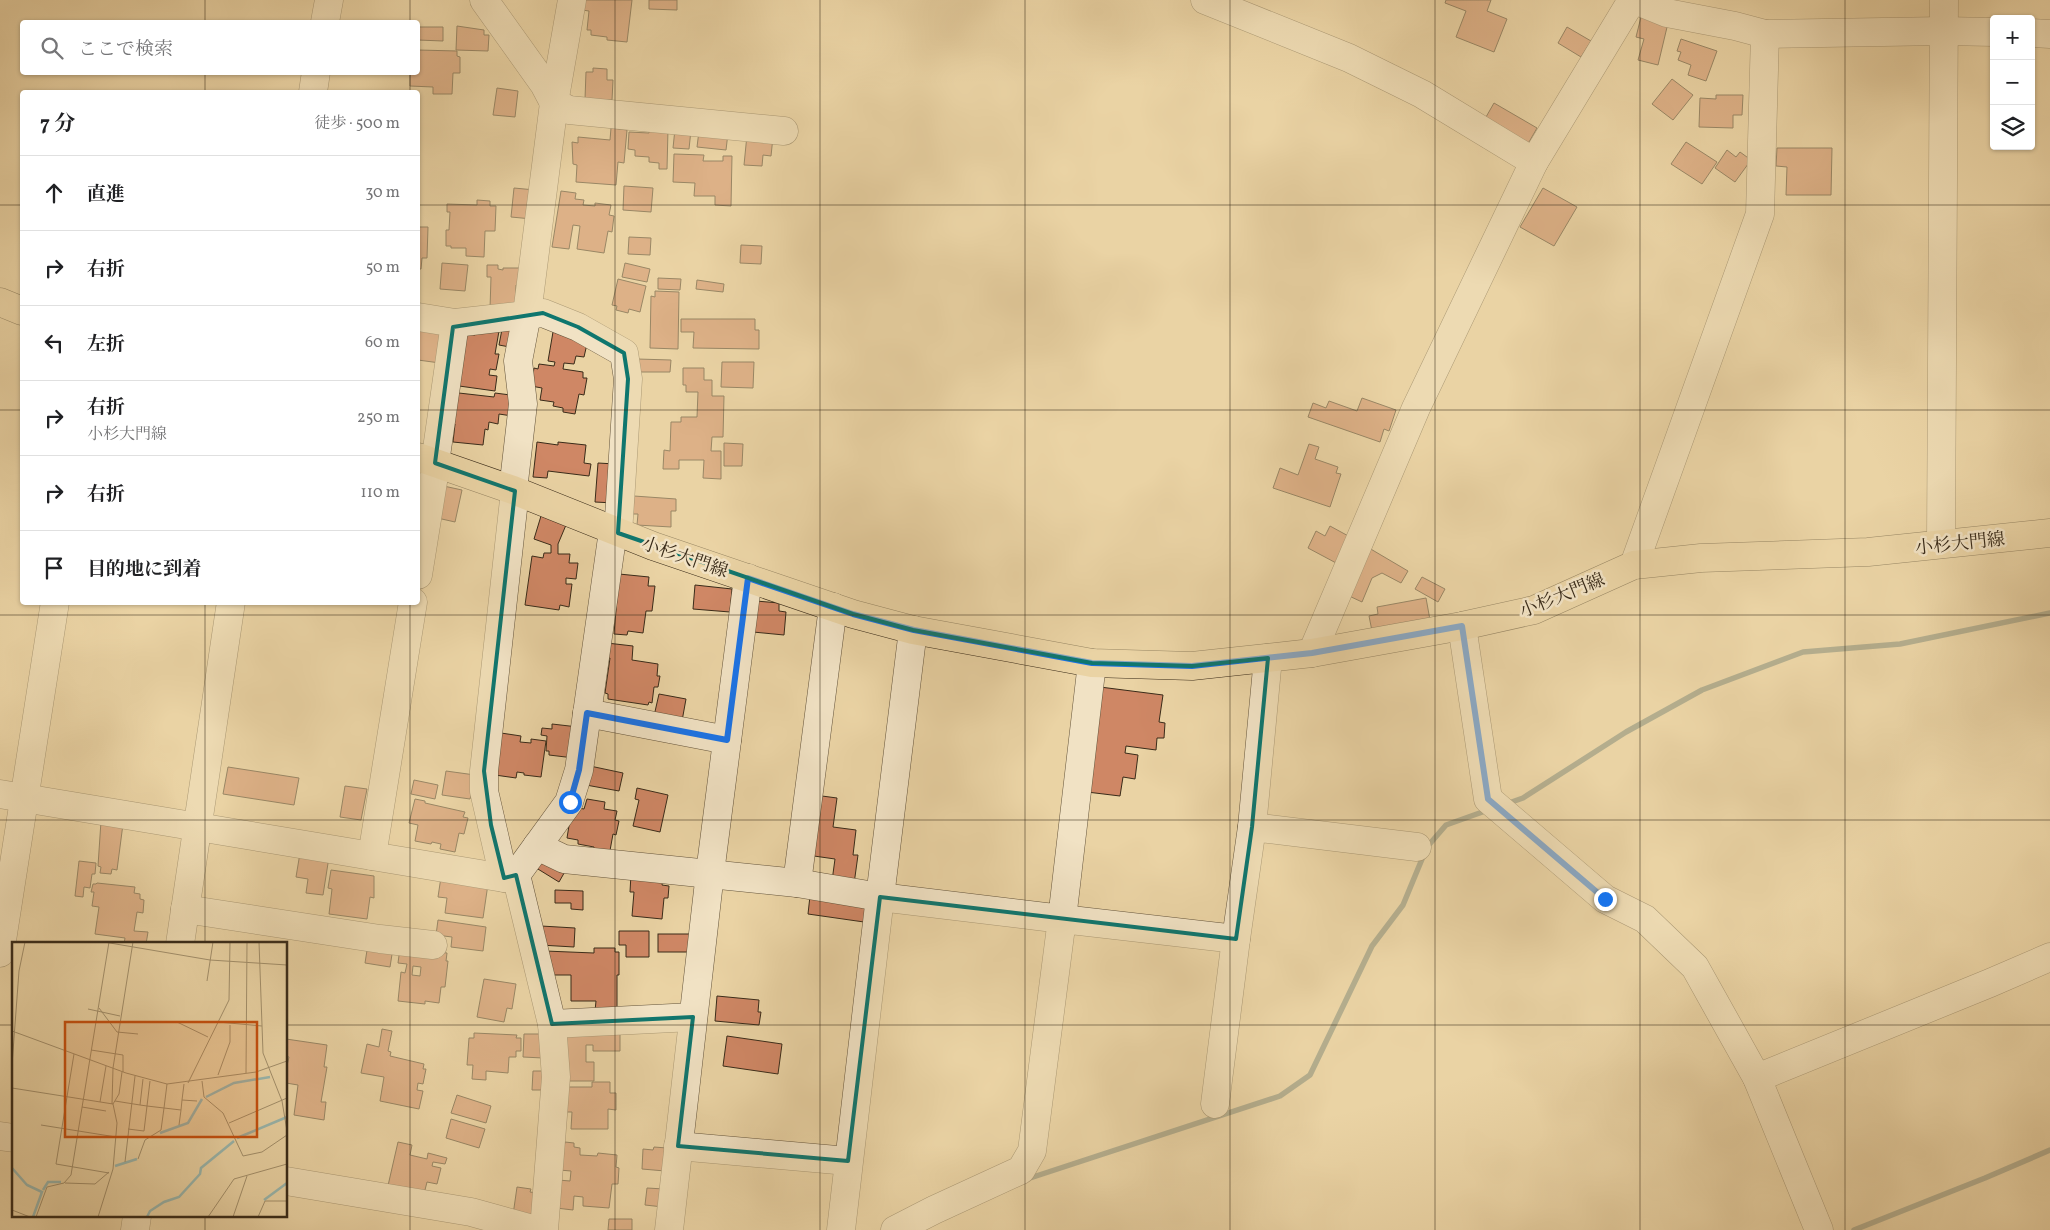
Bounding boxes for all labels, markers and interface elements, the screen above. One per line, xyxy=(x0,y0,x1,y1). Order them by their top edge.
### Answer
map controls xyxy=(1990,15,2035,150)
button: + xyxy=(1990,15,2035,60)
search box xyxy=(20,20,420,75)
icon: search xyxy=(38,34,66,62)
text: ここで検索 xyxy=(78,37,173,63)
button: − xyxy=(1990,60,2035,105)
button: layers xyxy=(1990,105,2035,150)
text: 7 分 xyxy=(40,110,75,139)
text: 徒歩 · 500 m xyxy=(314,113,400,135)
icon: ahead xyxy=(40,179,68,207)
text: 直進 xyxy=(87,182,125,208)
text: 30 m xyxy=(365,182,400,204)
icon: right xyxy=(40,254,68,282)
text: 右折 xyxy=(87,257,125,283)
text: 50 m xyxy=(366,257,400,279)
icon: left xyxy=(40,329,68,357)
text: 左折 xyxy=(87,332,125,358)
text: 60 m xyxy=(365,332,400,354)
text: 右折 xyxy=(87,395,125,421)
icon: right xyxy=(40,404,68,432)
text: 250 m xyxy=(357,407,400,429)
text: 小杉大門線 xyxy=(87,424,167,446)
icon: right xyxy=(40,479,68,507)
text: 右折 xyxy=(87,482,125,508)
text: 110 m xyxy=(361,482,400,504)
street label: 小杉大門線 xyxy=(1914,527,2006,562)
street label: 小杉大門線 xyxy=(638,532,731,585)
icon: arrive xyxy=(40,554,68,582)
text: 目的地に到着 xyxy=(87,557,201,583)
street label: 小杉大門線 xyxy=(1516,568,1609,625)
route start xyxy=(559,791,582,814)
route end xyxy=(1594,888,1617,911)
inset map xyxy=(12,942,288,1218)

